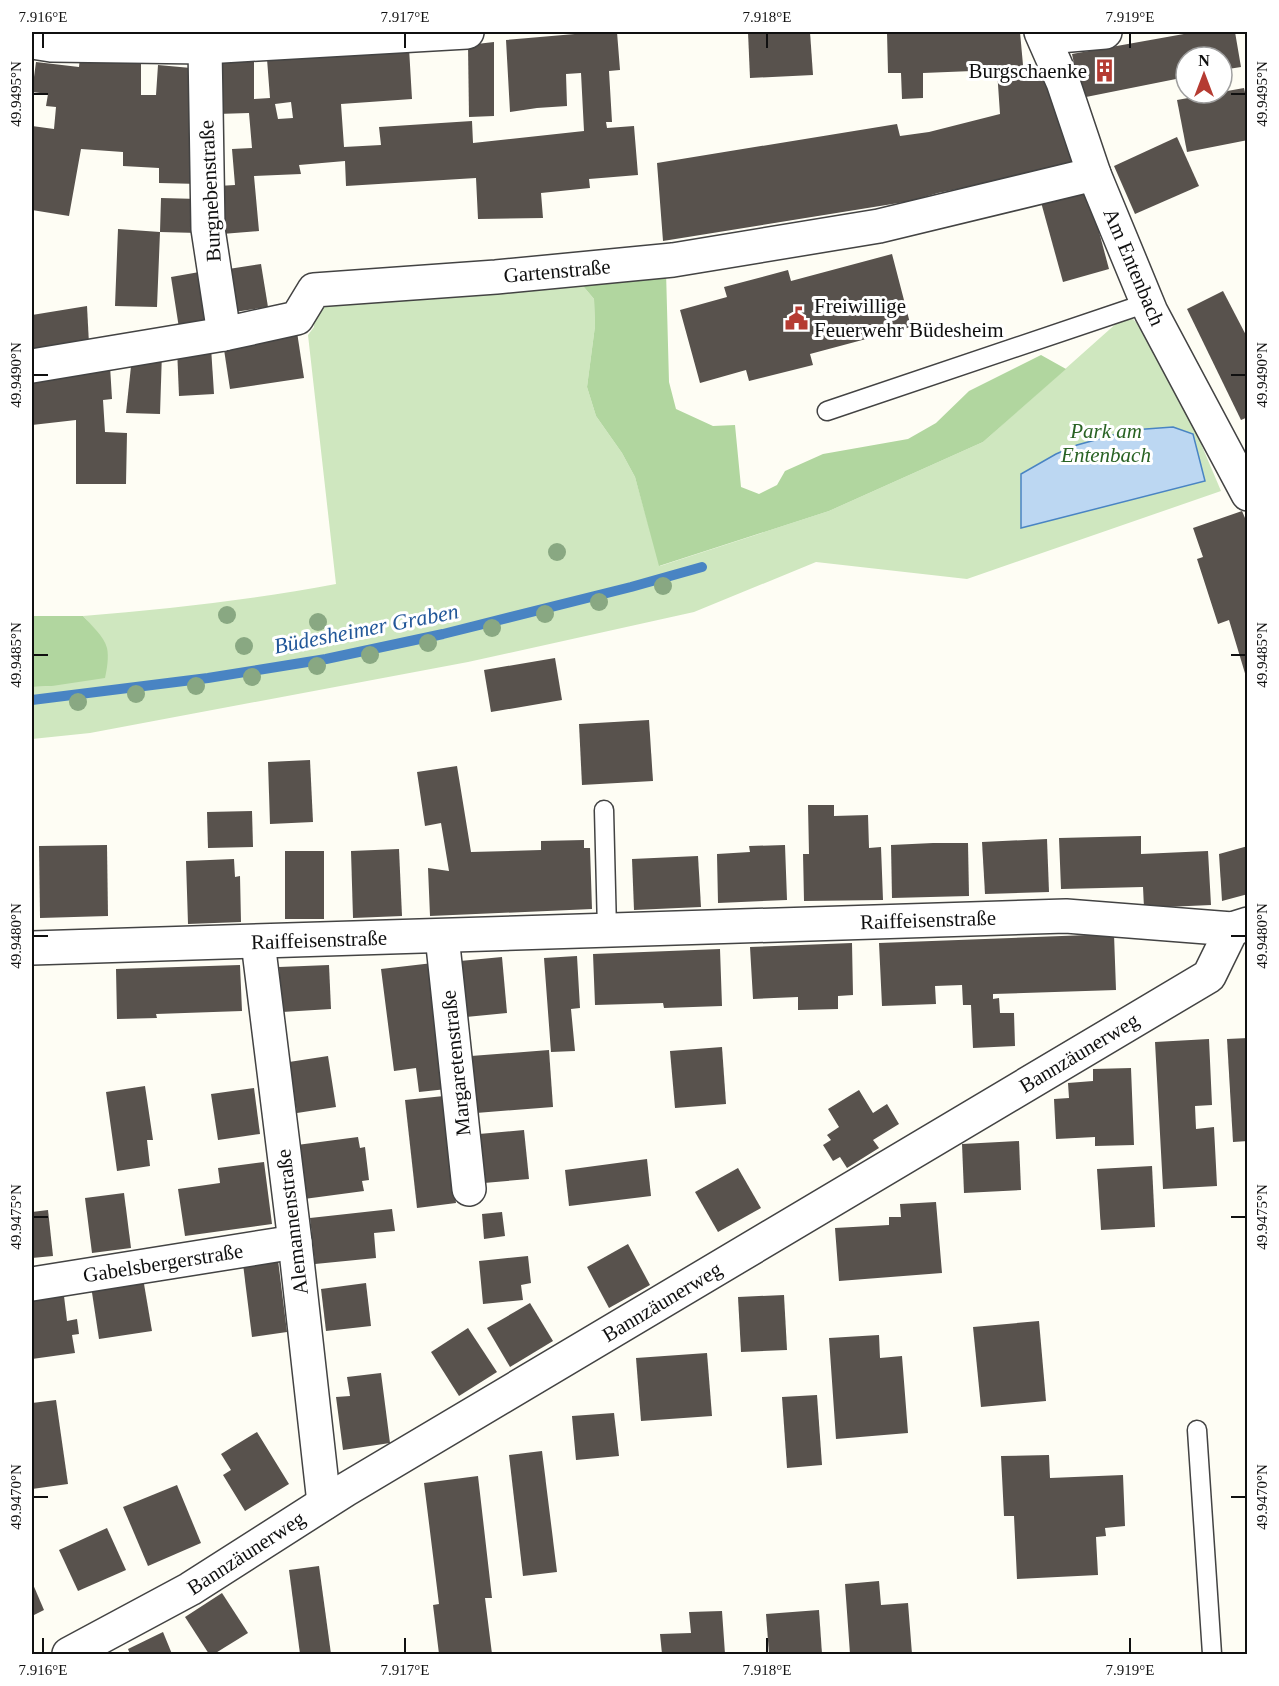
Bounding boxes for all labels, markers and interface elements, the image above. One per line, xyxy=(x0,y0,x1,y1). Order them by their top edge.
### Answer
text: 7.916°E xyxy=(19,9,67,25)
text: 7.917°E xyxy=(381,9,429,25)
text: 7.918°E xyxy=(743,9,791,25)
text: 7.919°E xyxy=(1106,9,1154,25)
north arrow xyxy=(1174,45,1234,105)
text: N xyxy=(1198,52,1210,69)
building icon: Burgschaenke xyxy=(1092,58,1118,84)
place label: Burgschaenke xyxy=(968,59,1087,83)
text: 49.9495°N xyxy=(8,61,24,127)
text: 49.9495°N xyxy=(1254,61,1270,127)
street label: Burgnebenstraße xyxy=(194,120,226,262)
street label: Am Entenbach xyxy=(1098,205,1170,330)
street label: Gartenstraße xyxy=(503,254,611,288)
place label: Freiwillige Feuerwehr Büdesheim xyxy=(814,294,1004,342)
public building icon: Freiwillige Feuerwehr Büdesheim xyxy=(783,305,809,331)
text: 49.9490°N xyxy=(8,342,24,408)
text: 49.9490°N xyxy=(1254,342,1270,408)
park label: Park am Entenbach xyxy=(1060,419,1151,467)
water label: Büdesheimer Graben xyxy=(272,598,461,659)
text: 49.9485°N xyxy=(8,622,24,688)
text: 49.9485°N xyxy=(1254,622,1270,688)
text: 49.9480°N xyxy=(8,903,24,969)
text: 49.9480°N xyxy=(1254,903,1270,969)
street label: Raiffeisenstraße xyxy=(860,906,996,934)
street label: Raiffeisenstraße xyxy=(251,926,387,954)
street label: Margaretenstraße xyxy=(436,989,476,1137)
street label: Bannzäunerweg xyxy=(1015,1008,1144,1098)
street label: Alemannenstraße xyxy=(271,1148,313,1296)
text: 49.9475°N xyxy=(8,1184,24,1250)
text: 49.9475°N xyxy=(1254,1184,1270,1250)
street label: Gabelsbergerstraße xyxy=(81,1238,245,1288)
street label: Bannzäunerweg xyxy=(598,1257,727,1347)
text: 49.9470°N xyxy=(8,1464,24,1530)
text: 49.9470°N xyxy=(1254,1464,1270,1530)
street label: Bannzäunerweg xyxy=(183,1506,310,1600)
text: 7.916°E xyxy=(19,1662,67,1678)
text: 7.917°E xyxy=(381,1662,429,1678)
text: 7.918°E xyxy=(743,1662,791,1678)
text: 7.919°E xyxy=(1106,1662,1154,1678)

